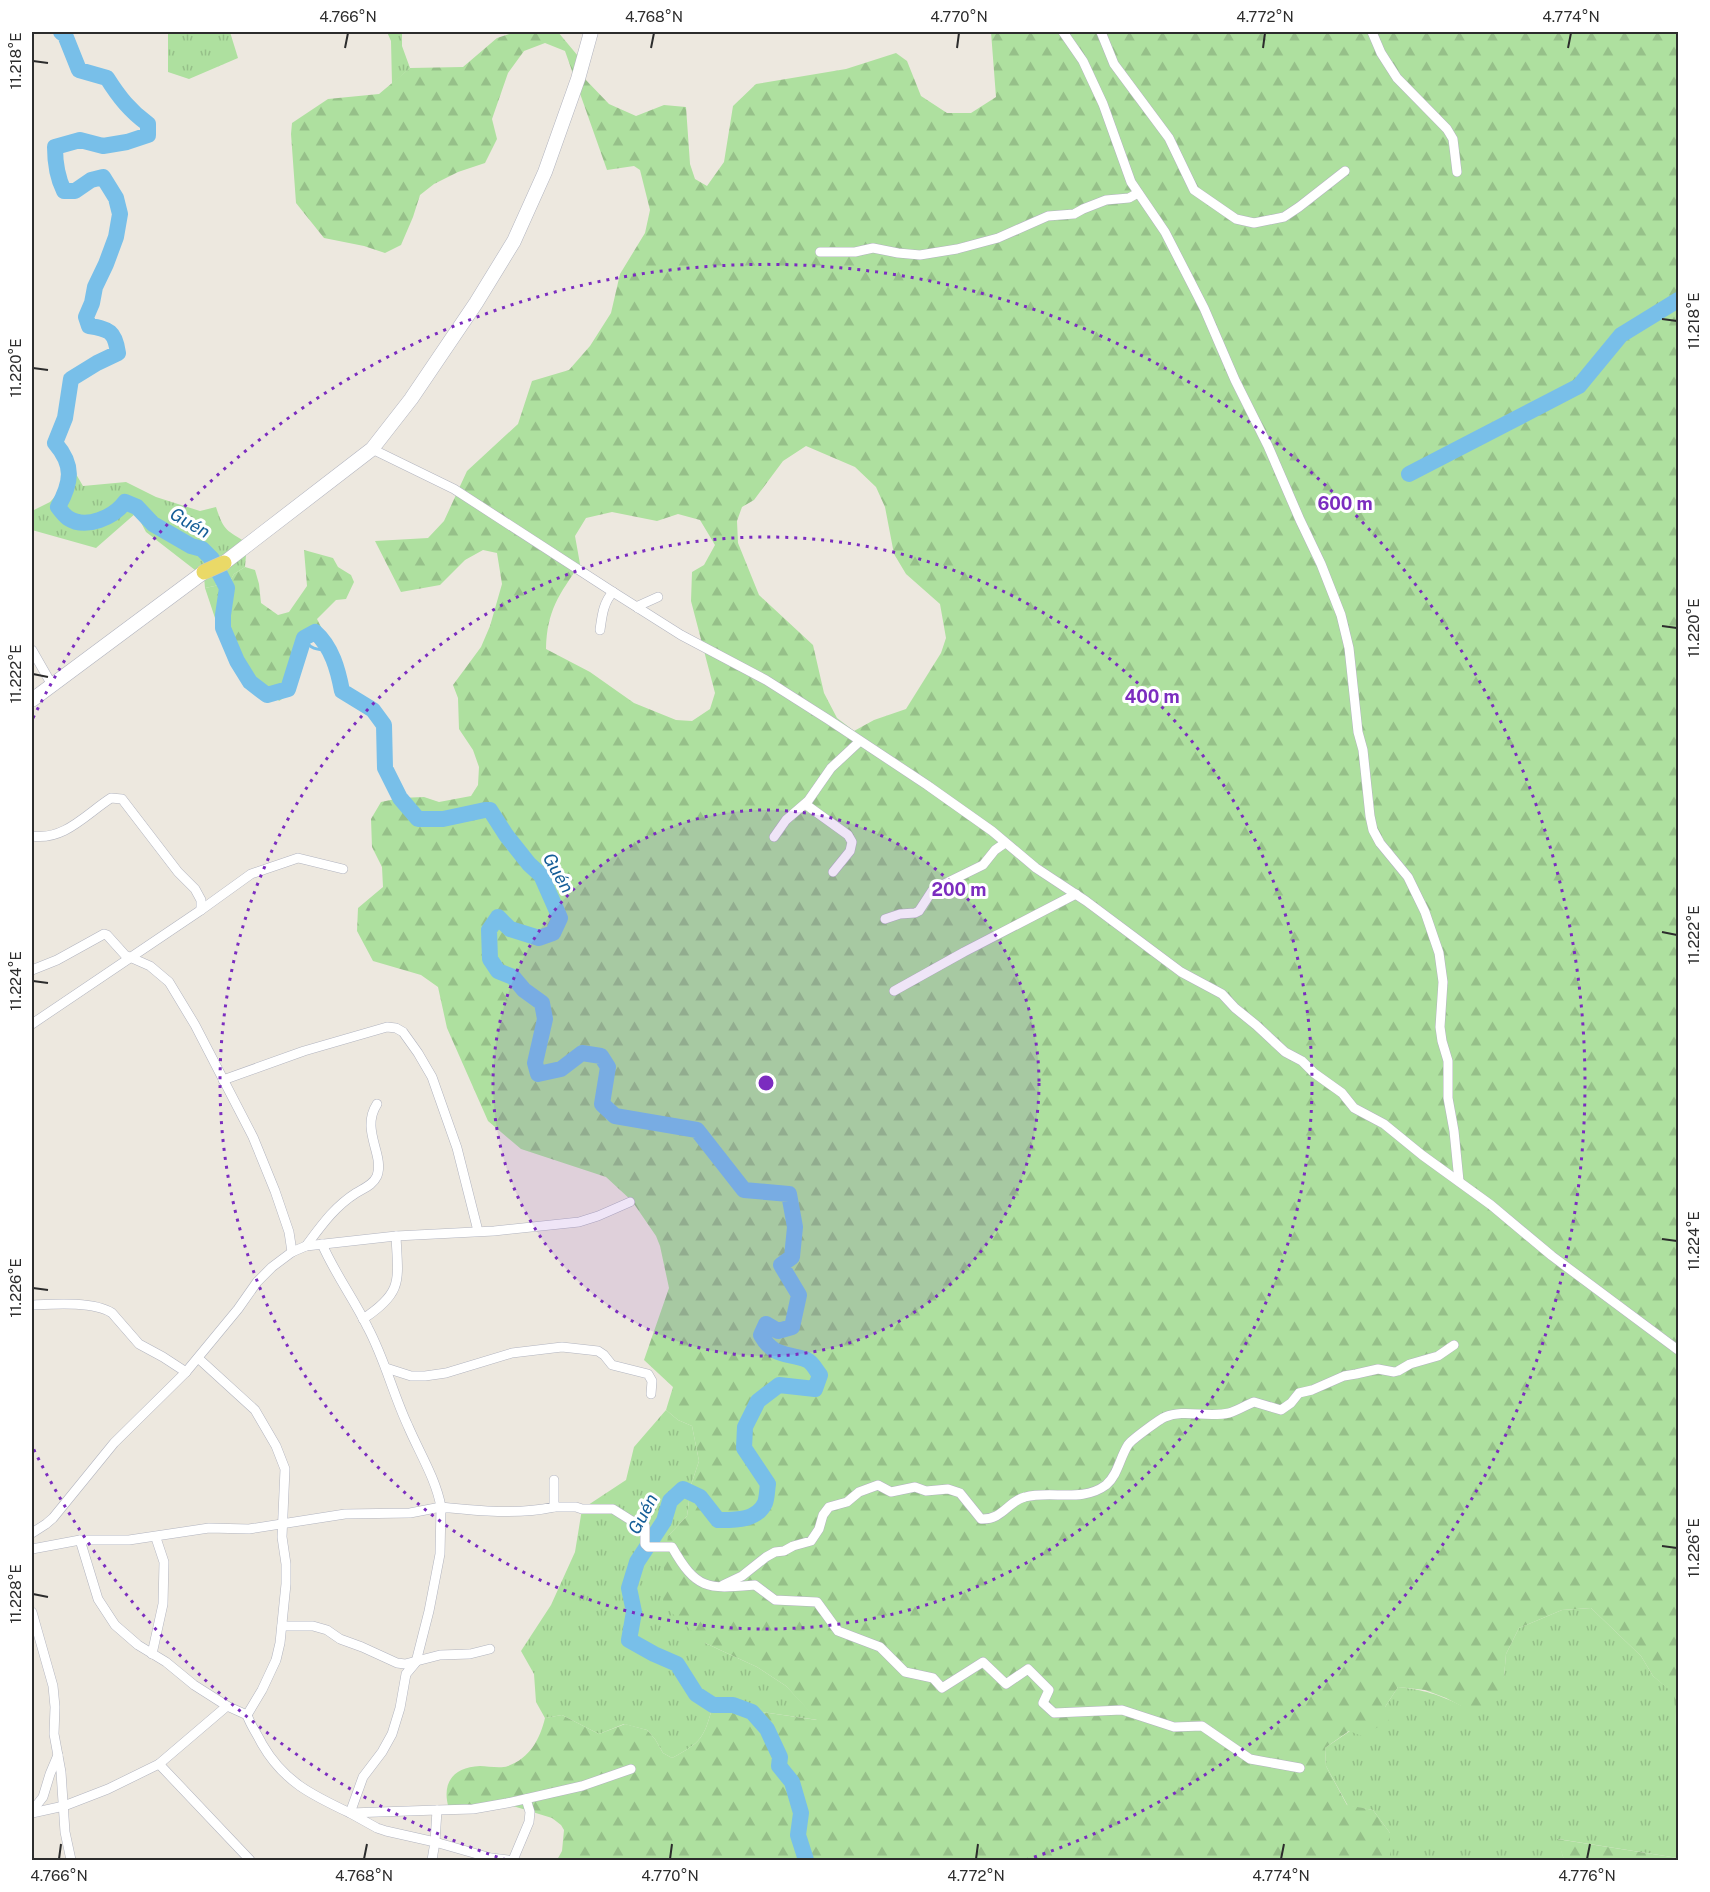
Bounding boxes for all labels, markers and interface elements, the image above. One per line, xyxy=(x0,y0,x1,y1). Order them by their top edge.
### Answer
text: 4.766°N xyxy=(319,8,377,25)
text: 4.768°N xyxy=(625,8,683,25)
text: 4.770°N xyxy=(930,8,988,25)
text: 4.772°N xyxy=(1236,8,1294,25)
text: 4.774°N xyxy=(1542,8,1600,25)
text: 11.218°E xyxy=(7,33,24,89)
text: 11.218°E xyxy=(1685,293,1702,349)
text: 11.220°E xyxy=(7,338,24,398)
text: 600 m xyxy=(1317,493,1373,514)
water label: Guén xyxy=(167,503,214,542)
text: 11.220°E xyxy=(1685,598,1702,658)
text: 11.222°E xyxy=(7,645,24,703)
text: 400 m xyxy=(1124,686,1180,707)
water label: Guén xyxy=(539,849,578,896)
text: 200 m xyxy=(932,879,986,900)
text: 11.222°E xyxy=(1685,906,1702,964)
text: 11.224°E xyxy=(7,951,24,1011)
centre of rings xyxy=(756,1073,776,1093)
text: 11.224°E xyxy=(1685,1211,1702,1271)
text: 11.226°E xyxy=(7,1258,24,1318)
water label: Guén xyxy=(623,1490,662,1538)
text: 11.226°E xyxy=(1685,1518,1702,1578)
text: 11.228°E xyxy=(7,1564,24,1624)
text: 4.766°N xyxy=(30,1867,88,1884)
text: 4.768°N xyxy=(335,1867,393,1884)
text: 4.770°N xyxy=(641,1867,699,1884)
text: 4.772°N xyxy=(947,1867,1005,1884)
text: 4.774°N xyxy=(1252,1867,1310,1884)
text: 4.776°N xyxy=(1558,1867,1616,1884)

